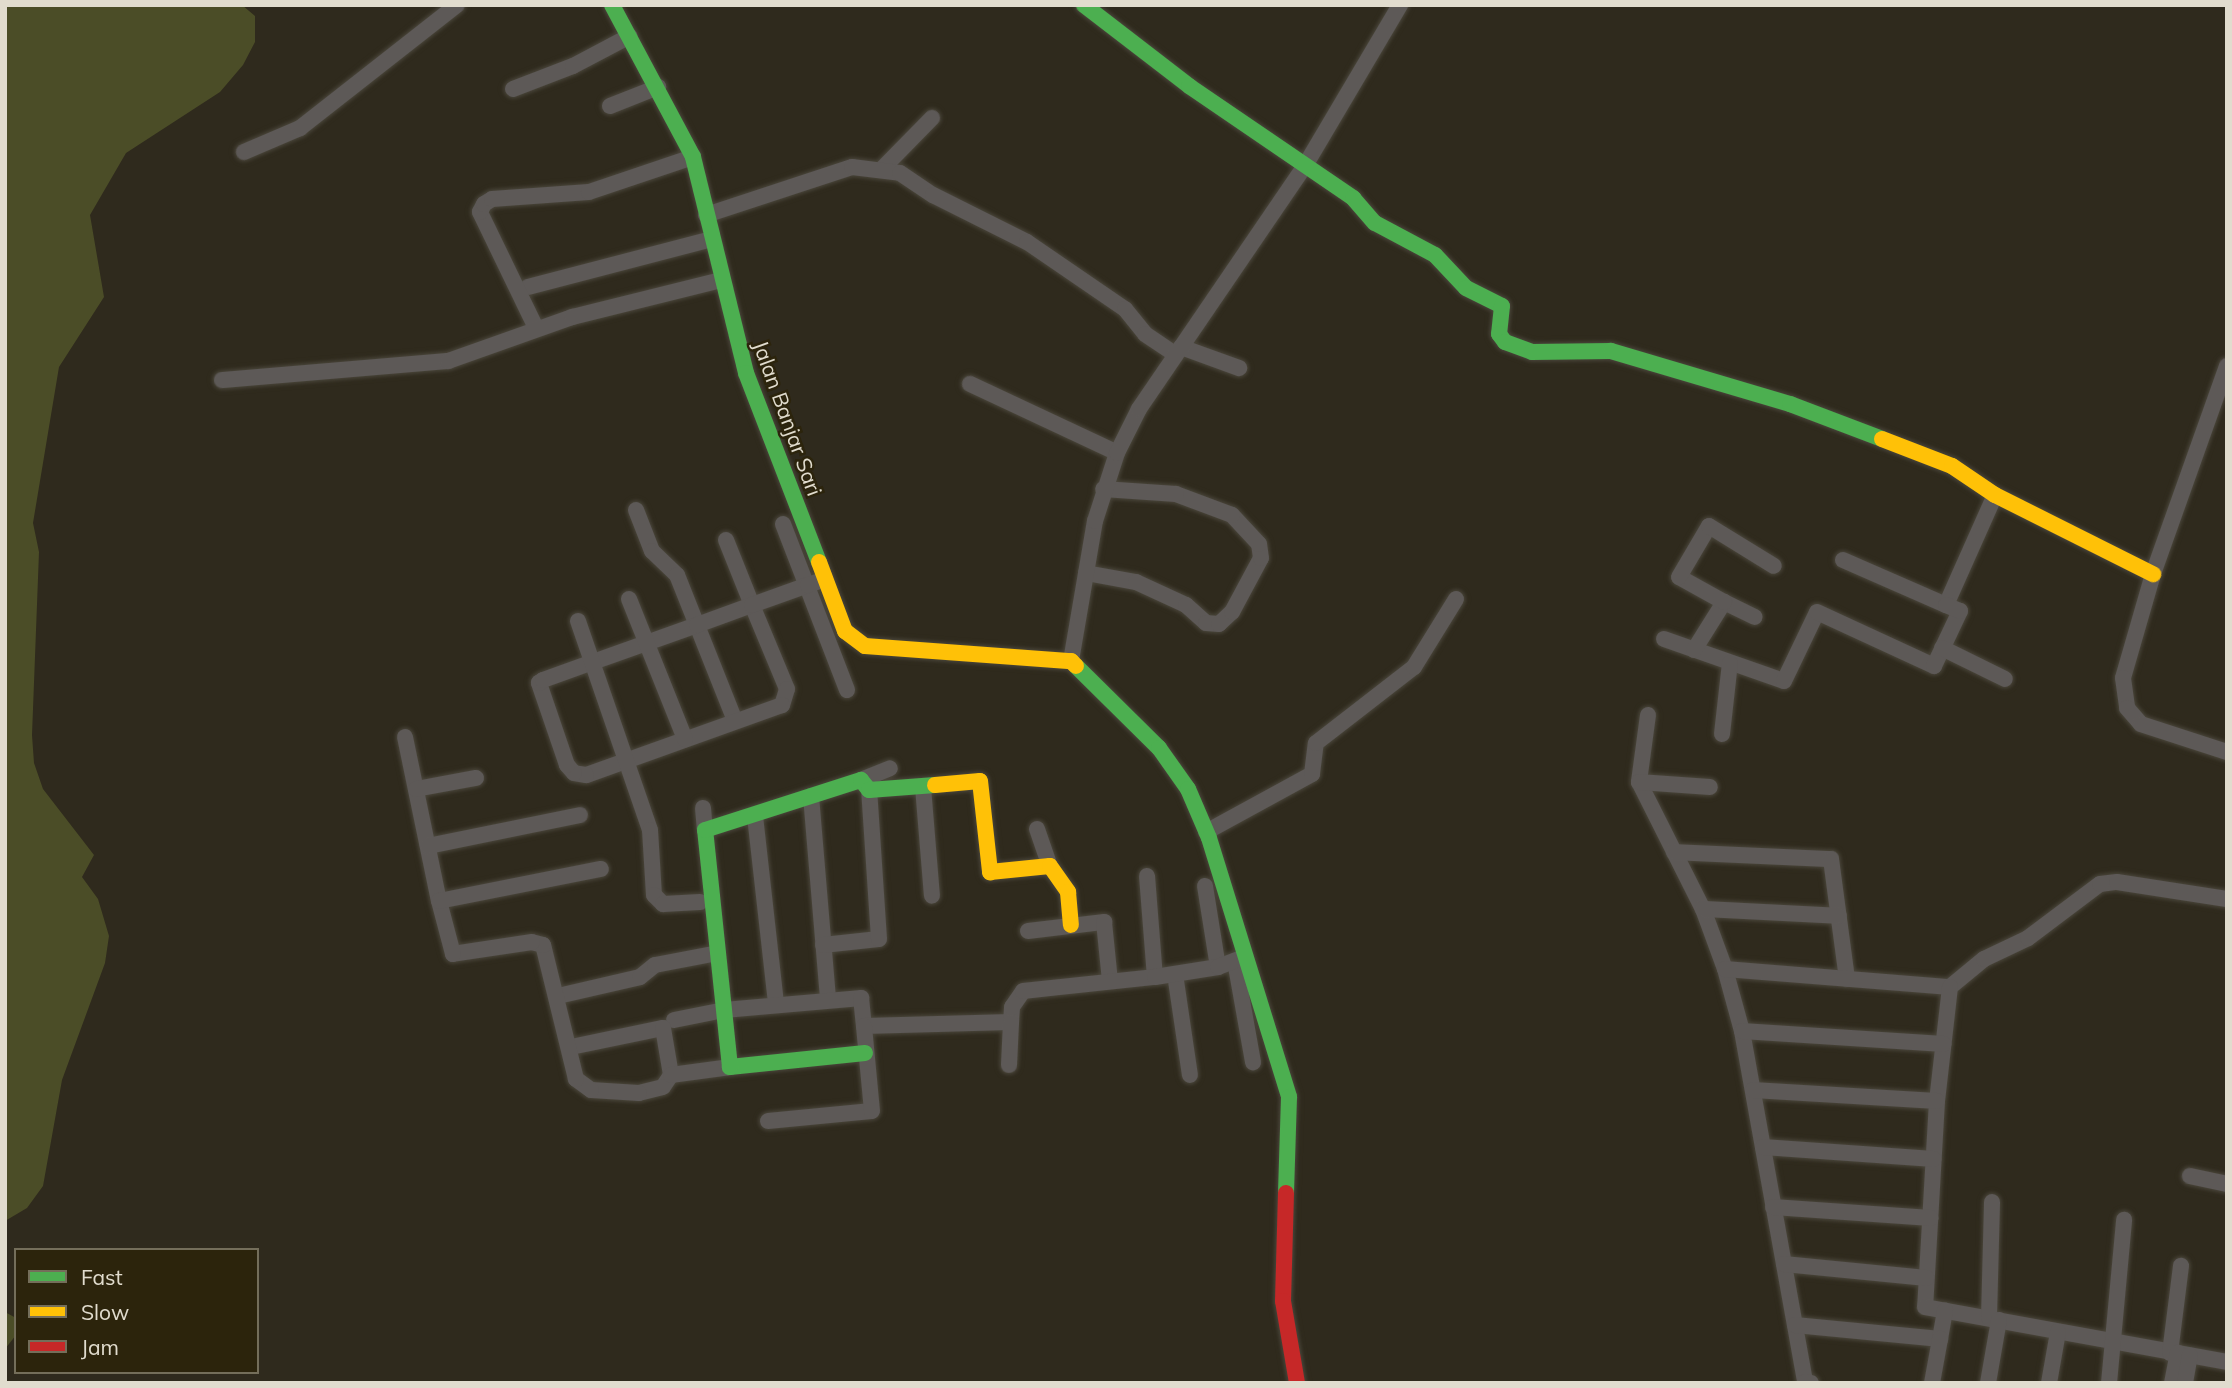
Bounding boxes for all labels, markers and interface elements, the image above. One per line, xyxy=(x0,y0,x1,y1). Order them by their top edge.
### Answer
street label: Jalan Banjar Sari xyxy=(748,337,828,499)
legend xyxy=(14,1248,259,1374)
text: Fast xyxy=(81,1264,123,1290)
text: Slow xyxy=(81,1299,129,1325)
text: Jam xyxy=(81,1334,119,1360)

